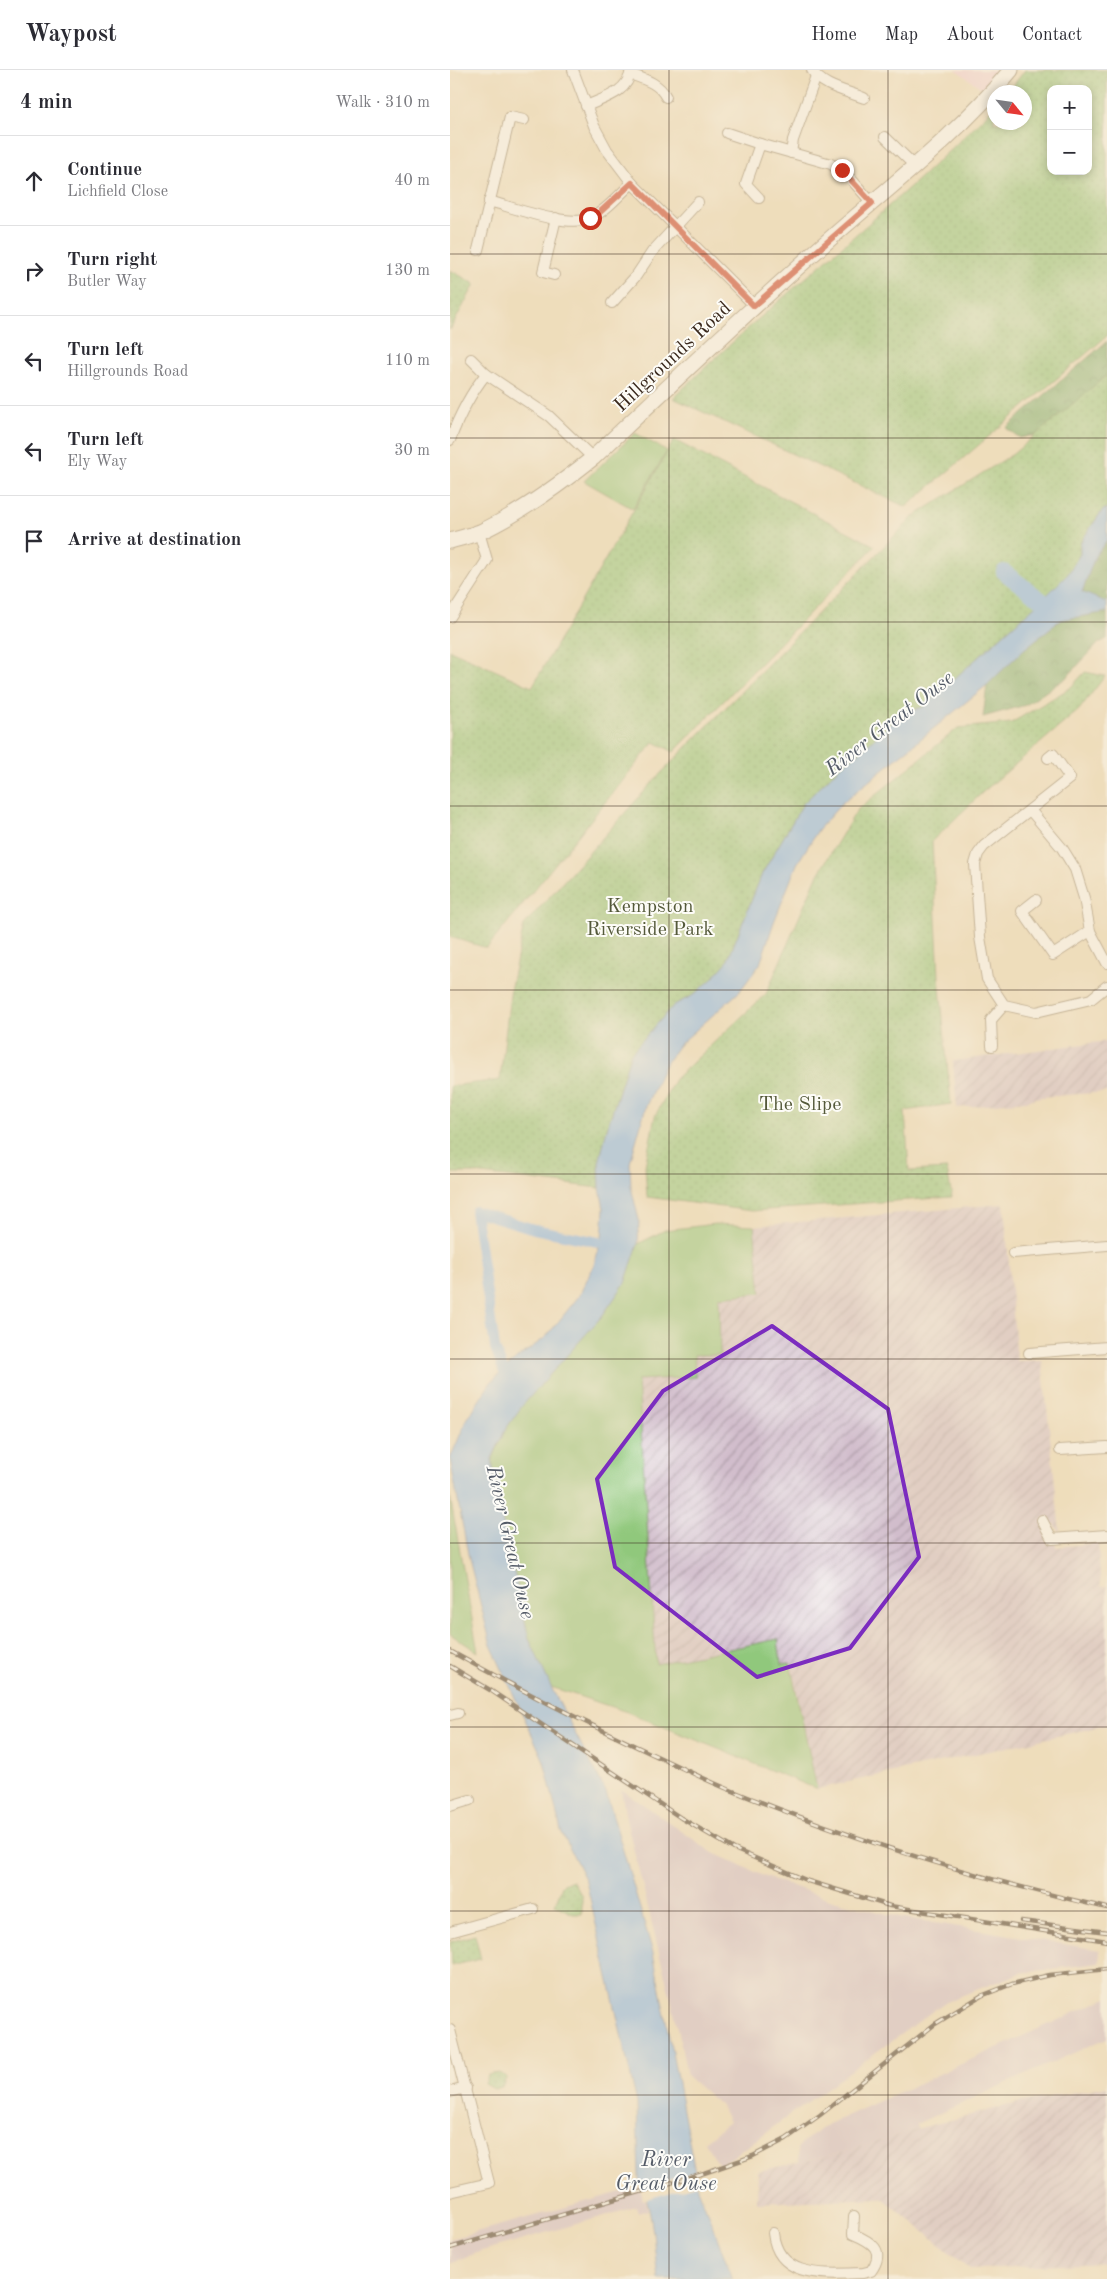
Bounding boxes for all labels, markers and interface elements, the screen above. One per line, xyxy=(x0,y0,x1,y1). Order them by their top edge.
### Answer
text: Waypost xyxy=(25,23,117,47)
text: Home xyxy=(811,26,857,44)
text: Map xyxy=(885,26,918,44)
text: About xyxy=(946,26,994,44)
text: Contact xyxy=(1022,26,1082,44)
north arrow xyxy=(987,85,1032,130)
map controls xyxy=(1047,85,1092,175)
button: + xyxy=(1047,85,1092,130)
text: 4 min xyxy=(20,92,73,113)
text: Walk · 310 m xyxy=(335,95,430,111)
button: − xyxy=(1047,130,1092,175)
route end xyxy=(831,159,854,182)
text: Continue xyxy=(67,161,142,180)
icon: ahead xyxy=(20,167,48,195)
text: 40 m xyxy=(394,173,430,189)
text: Lichfield Close xyxy=(67,184,168,200)
route start xyxy=(579,207,602,230)
text: Turn right xyxy=(67,251,157,270)
icon: right xyxy=(20,257,48,285)
text: 130 m xyxy=(385,263,430,279)
text: Butler Way xyxy=(67,274,147,290)
street label: Hillgrounds Road xyxy=(611,298,736,416)
text: Turn left xyxy=(67,341,144,360)
icon: left xyxy=(20,347,48,375)
text: 110 m xyxy=(385,353,430,369)
text: Hillgrounds Road xyxy=(67,364,188,380)
text: Turn left xyxy=(67,431,144,450)
icon: left xyxy=(20,437,48,465)
text: 30 m xyxy=(394,443,430,459)
text: Ely Way xyxy=(67,454,127,470)
icon: arrive xyxy=(20,527,48,555)
text: Arrive at destination xyxy=(67,531,241,550)
water label: River Great Ouse xyxy=(821,668,958,781)
park label: Kempston Riverside Park xyxy=(586,897,714,940)
park label: The Slipe xyxy=(759,1095,841,1115)
water label: River Great Ouse xyxy=(481,1463,537,1621)
water label: River Great Ouse xyxy=(615,2150,717,2195)

